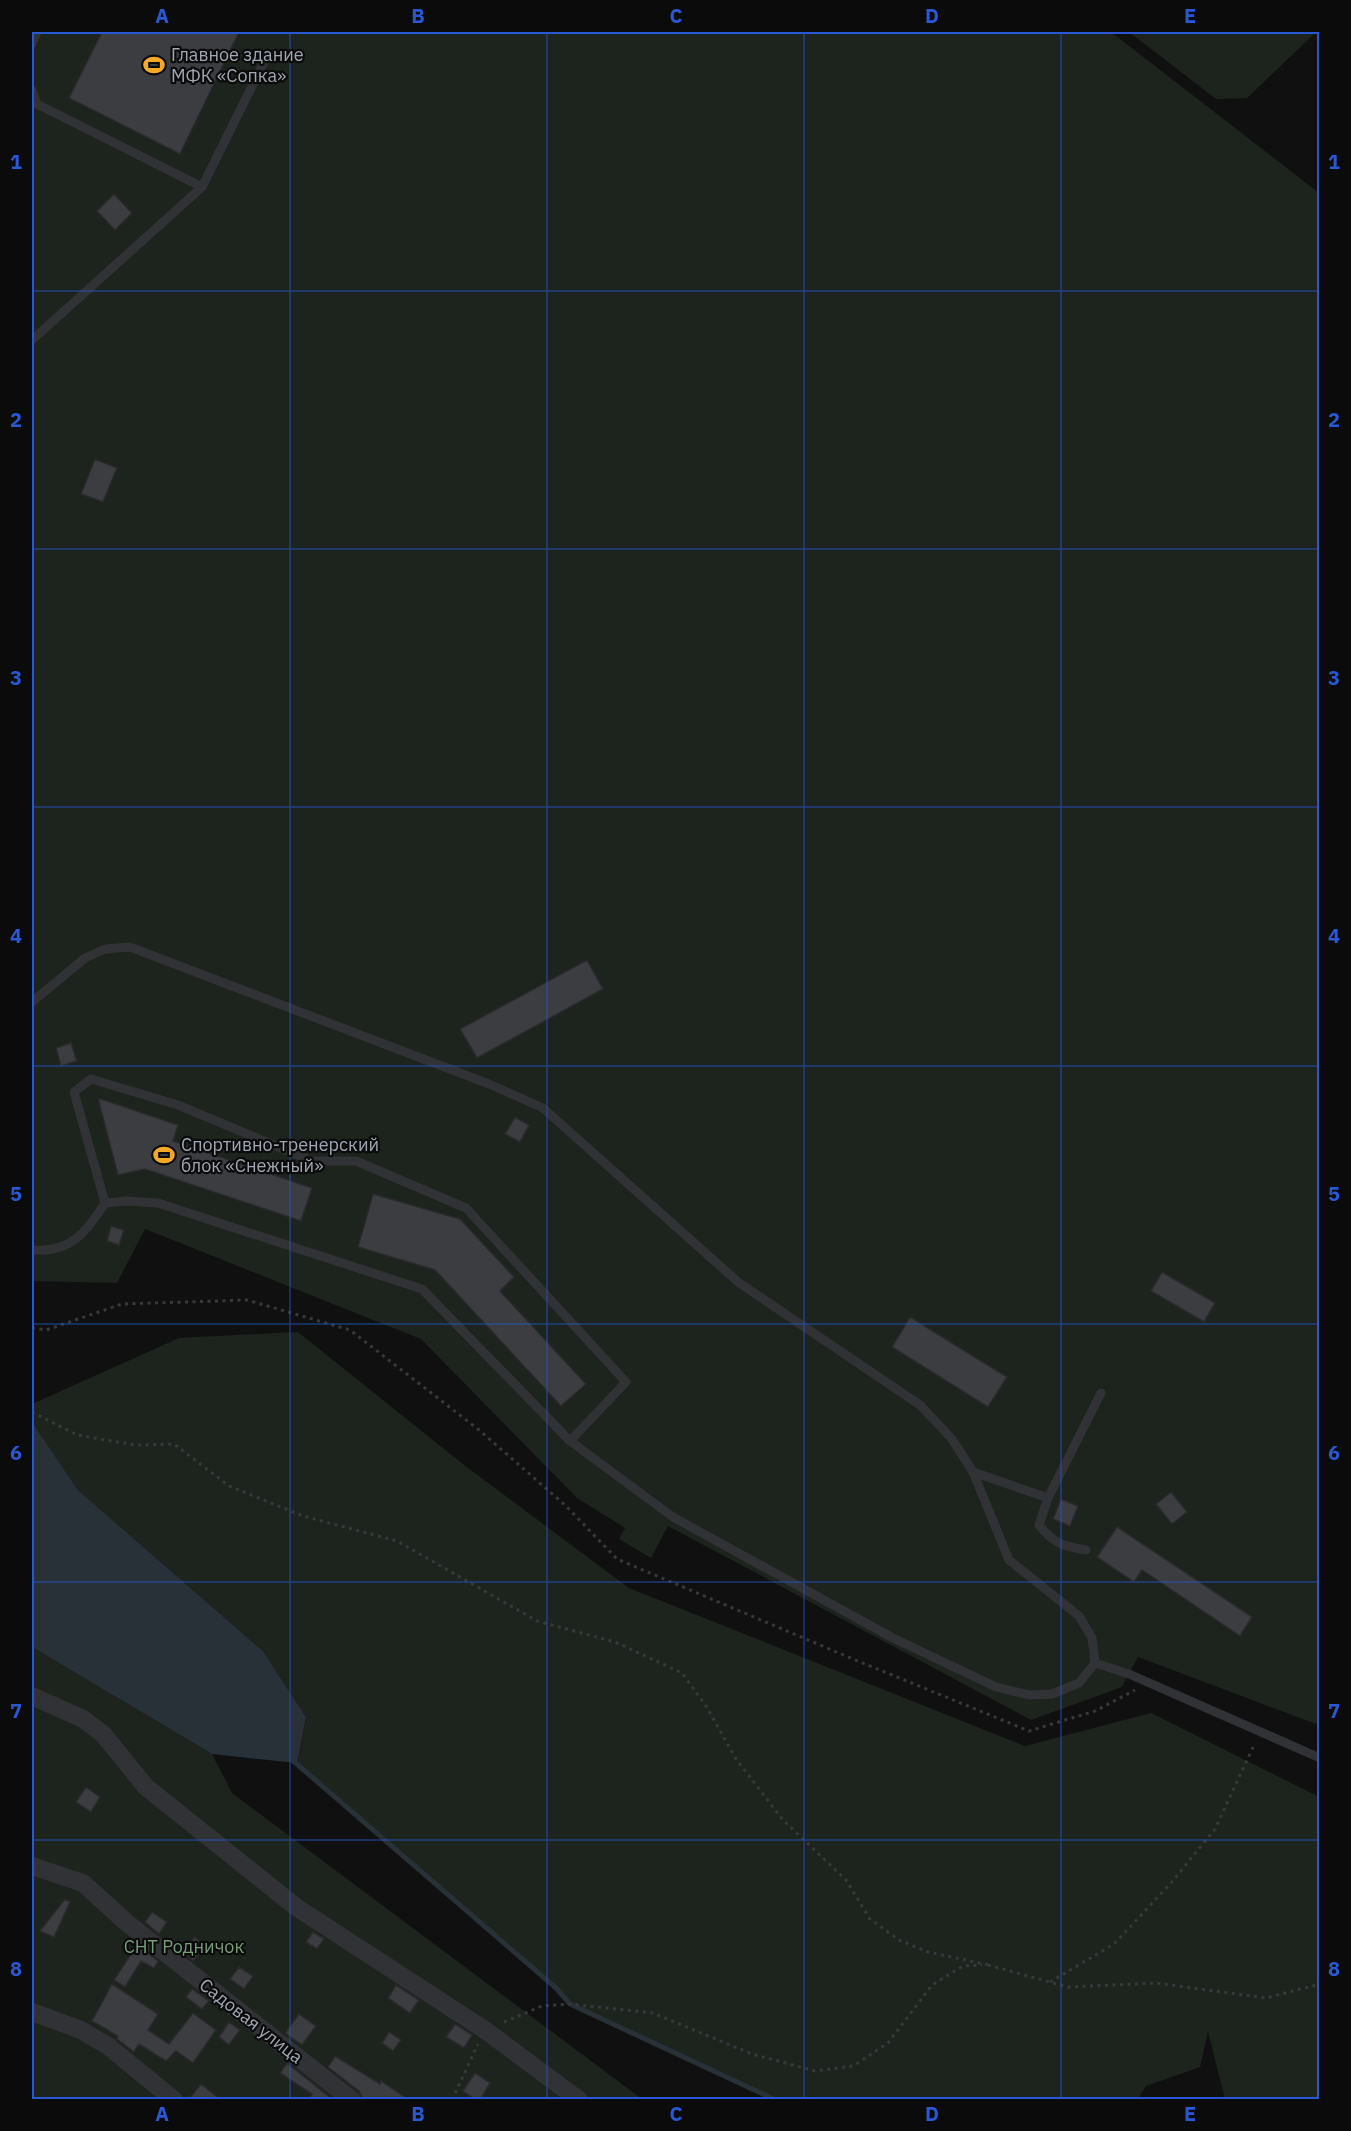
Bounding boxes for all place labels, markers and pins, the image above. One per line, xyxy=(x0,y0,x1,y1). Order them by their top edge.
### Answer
place label: Главное здание МФК «Сопка» xyxy=(171,43,304,87)
sports icon: Главное здание МФК «Сопка» xyxy=(142,53,166,77)
place label: Спортивно-тренерский блок «Снежный» xyxy=(181,1133,379,1177)
sports icon: Спортивно-тренерский блок «Снежный» xyxy=(152,1143,176,1167)

